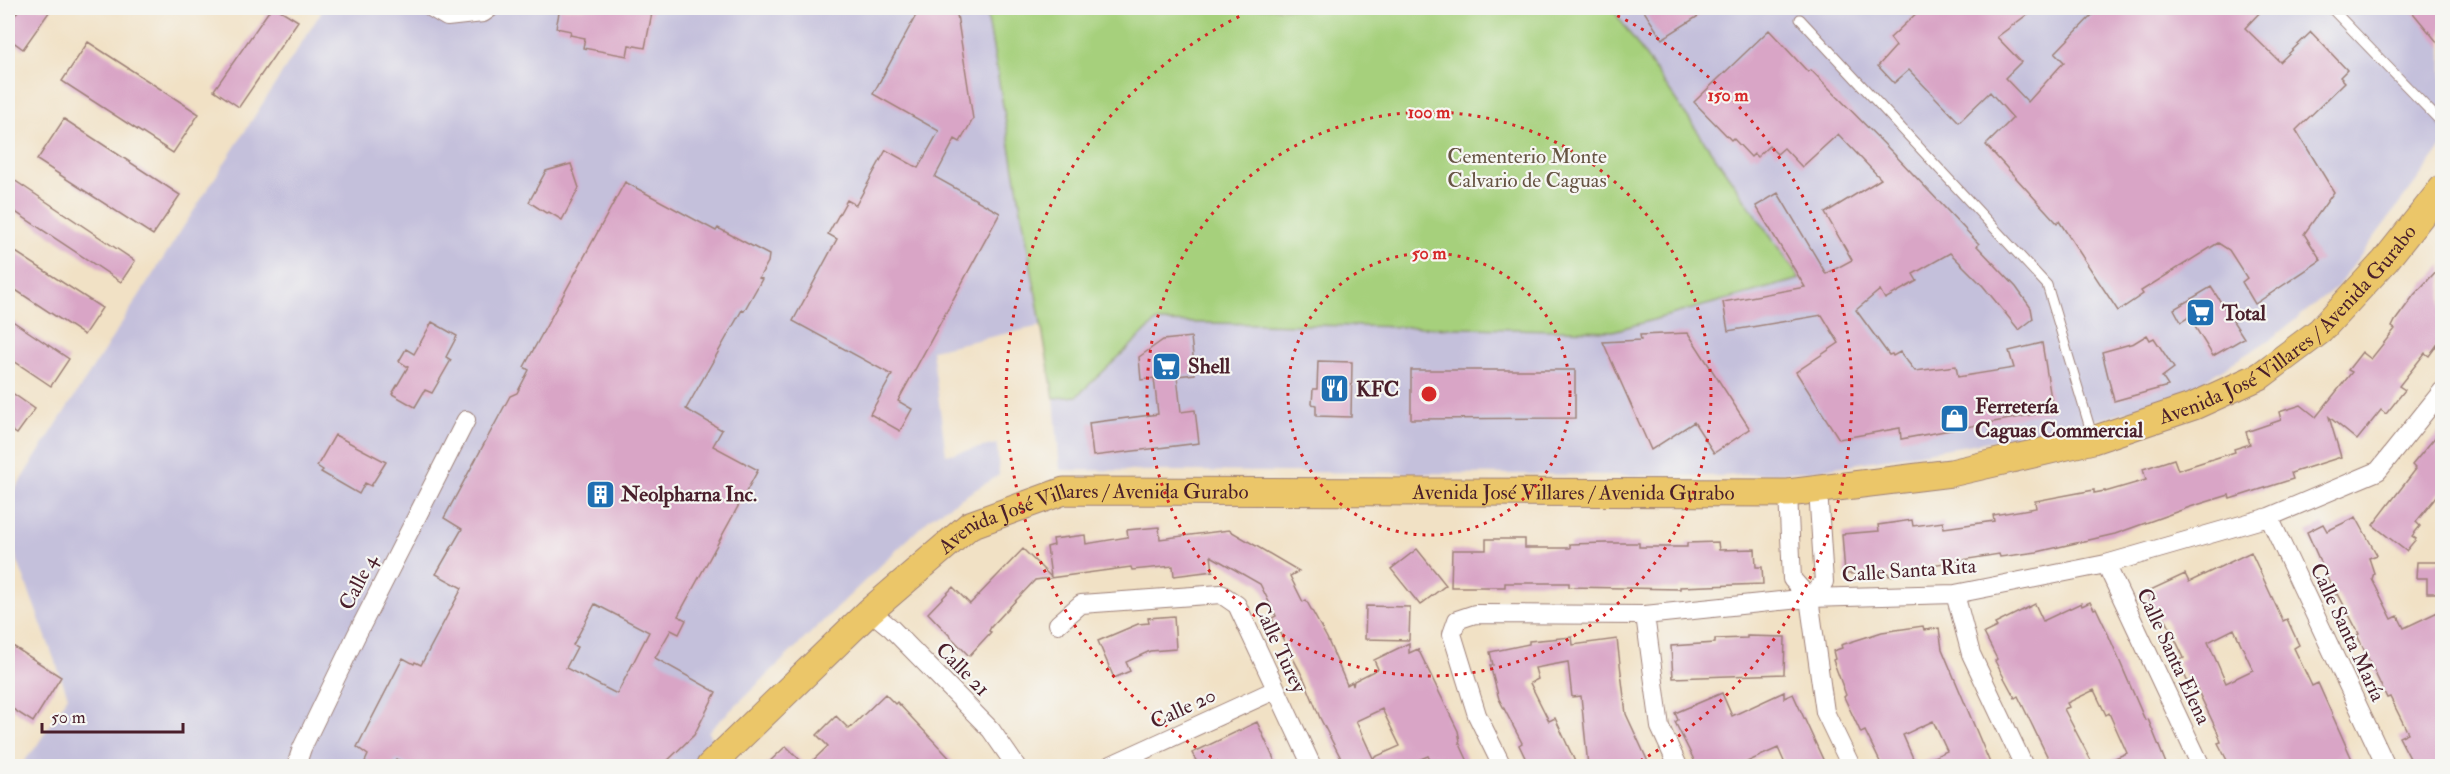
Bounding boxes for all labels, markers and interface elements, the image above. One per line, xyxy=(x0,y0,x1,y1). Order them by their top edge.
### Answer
text: 150 m xyxy=(1707,84,1750,107)
text: 100 m xyxy=(1408,101,1451,124)
park label: Cementerio Monte Calvario de Caguas xyxy=(1447,143,1607,194)
street label: Avenida José Villares / Avenida Gurabo xyxy=(2154,219,2423,431)
text: 50 m xyxy=(1412,242,1447,265)
supermarket icon: Total xyxy=(2185,297,2217,329)
place label: Total xyxy=(2221,300,2266,327)
supermarket icon: Shell xyxy=(1151,350,1183,382)
place label: Shell xyxy=(1188,353,1231,380)
restaurant icon: KFC xyxy=(1319,373,1351,405)
place label: KFC xyxy=(1356,376,1399,403)
centre of rings xyxy=(1419,384,1439,404)
place label: Ferretería Caguas Commercial xyxy=(1975,393,2144,444)
shop icon: Ferretería Caguas Commercial xyxy=(1938,402,1970,434)
building icon: Neolpharna Inc. xyxy=(584,478,616,510)
street label: Avenida José Villares / Avenida Gurabo xyxy=(932,478,1249,561)
street label: Avenida José Villares / Avenida Gurabo xyxy=(1411,479,1735,507)
place label: Neolpharna Inc. xyxy=(620,481,757,508)
street label: Calle 4 xyxy=(333,548,385,615)
street label: Calle Santa Rita xyxy=(1841,552,1977,589)
street label: Calle Santa María xyxy=(2304,559,2392,706)
street label: Calle Santa Elena xyxy=(2130,584,2217,729)
street label: Calle Turey xyxy=(1247,597,1313,698)
street label: Calle 21 xyxy=(930,636,996,702)
street label: Calle 20 xyxy=(1146,682,1220,735)
scale bar xyxy=(42,696,183,734)
text: 50 m xyxy=(51,706,86,729)

